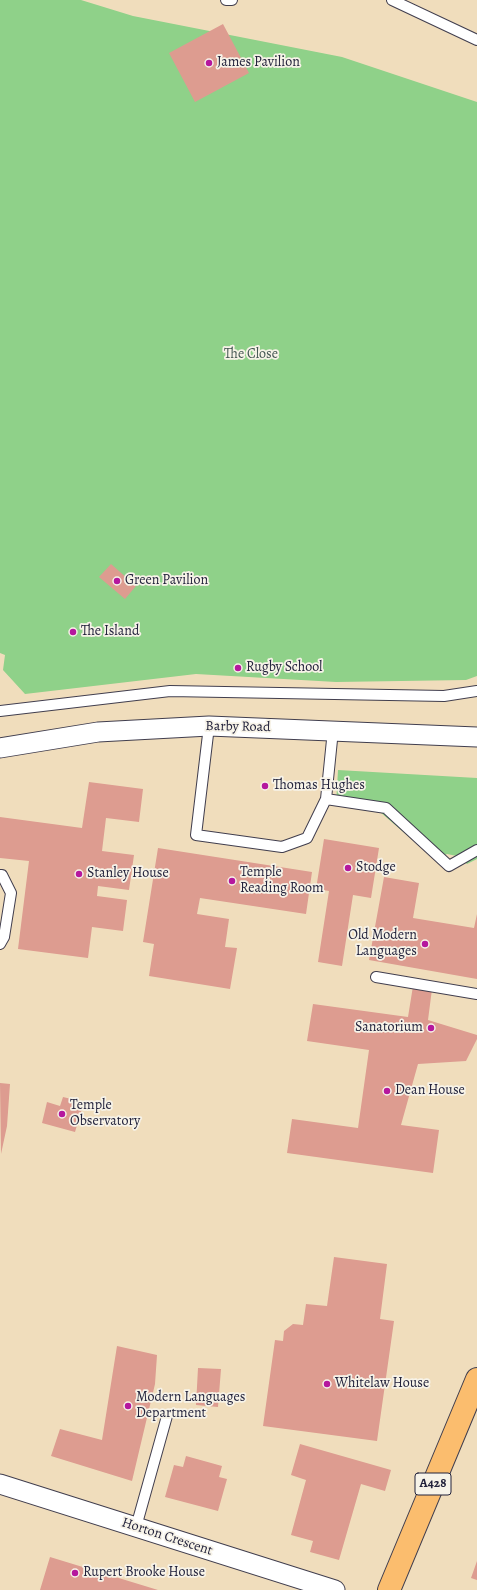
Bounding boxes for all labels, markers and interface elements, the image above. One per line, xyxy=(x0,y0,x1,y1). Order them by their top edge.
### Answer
place label: James Pavilion xyxy=(217,55,300,71)
marker: James Pavilion xyxy=(204,58,214,68)
park label: The Close xyxy=(224,347,278,363)
place label: Green Pavilion xyxy=(125,573,208,589)
marker: Green Pavilion xyxy=(112,576,122,586)
place label: The Island xyxy=(81,624,139,640)
marker: The Island xyxy=(68,627,78,637)
place label: Rugby School xyxy=(246,660,323,676)
marker: Rugby School xyxy=(233,663,243,673)
street label: Barby Road xyxy=(205,718,271,736)
place label: Thomas Hughes xyxy=(273,778,365,794)
marker: Thomas Hughes xyxy=(260,781,270,791)
place label: Stodge xyxy=(356,860,396,876)
marker: Stodge xyxy=(343,863,353,873)
place label: Temple Reading Room xyxy=(240,865,324,898)
place label: Stanley House xyxy=(87,866,169,882)
marker: Stanley House xyxy=(74,869,84,879)
marker: Temple Reading Room xyxy=(227,876,237,886)
place label: Old Modern Languages xyxy=(348,928,417,960)
marker: Old Modern Languages xyxy=(420,939,430,949)
place label: Sanatorium xyxy=(355,1020,423,1036)
marker: Sanatorium xyxy=(426,1023,436,1033)
place label: Dean House xyxy=(395,1083,465,1099)
marker: Dean House xyxy=(382,1086,392,1096)
place label: Temple Observatory xyxy=(70,1098,140,1130)
marker: Temple Observatory xyxy=(57,1109,67,1119)
place label: Whitelaw House xyxy=(335,1376,429,1392)
marker: Whitelaw House xyxy=(322,1379,332,1389)
place label: Modern Languages Department xyxy=(136,1390,245,1422)
marker: Modern Languages Department xyxy=(123,1401,133,1411)
road number: A428 xyxy=(415,1473,451,1495)
street label: Horton Crescent xyxy=(119,1514,215,1560)
place label: Rupert Brooke House xyxy=(83,1565,205,1581)
marker: Rupert Brooke House xyxy=(70,1568,80,1578)

